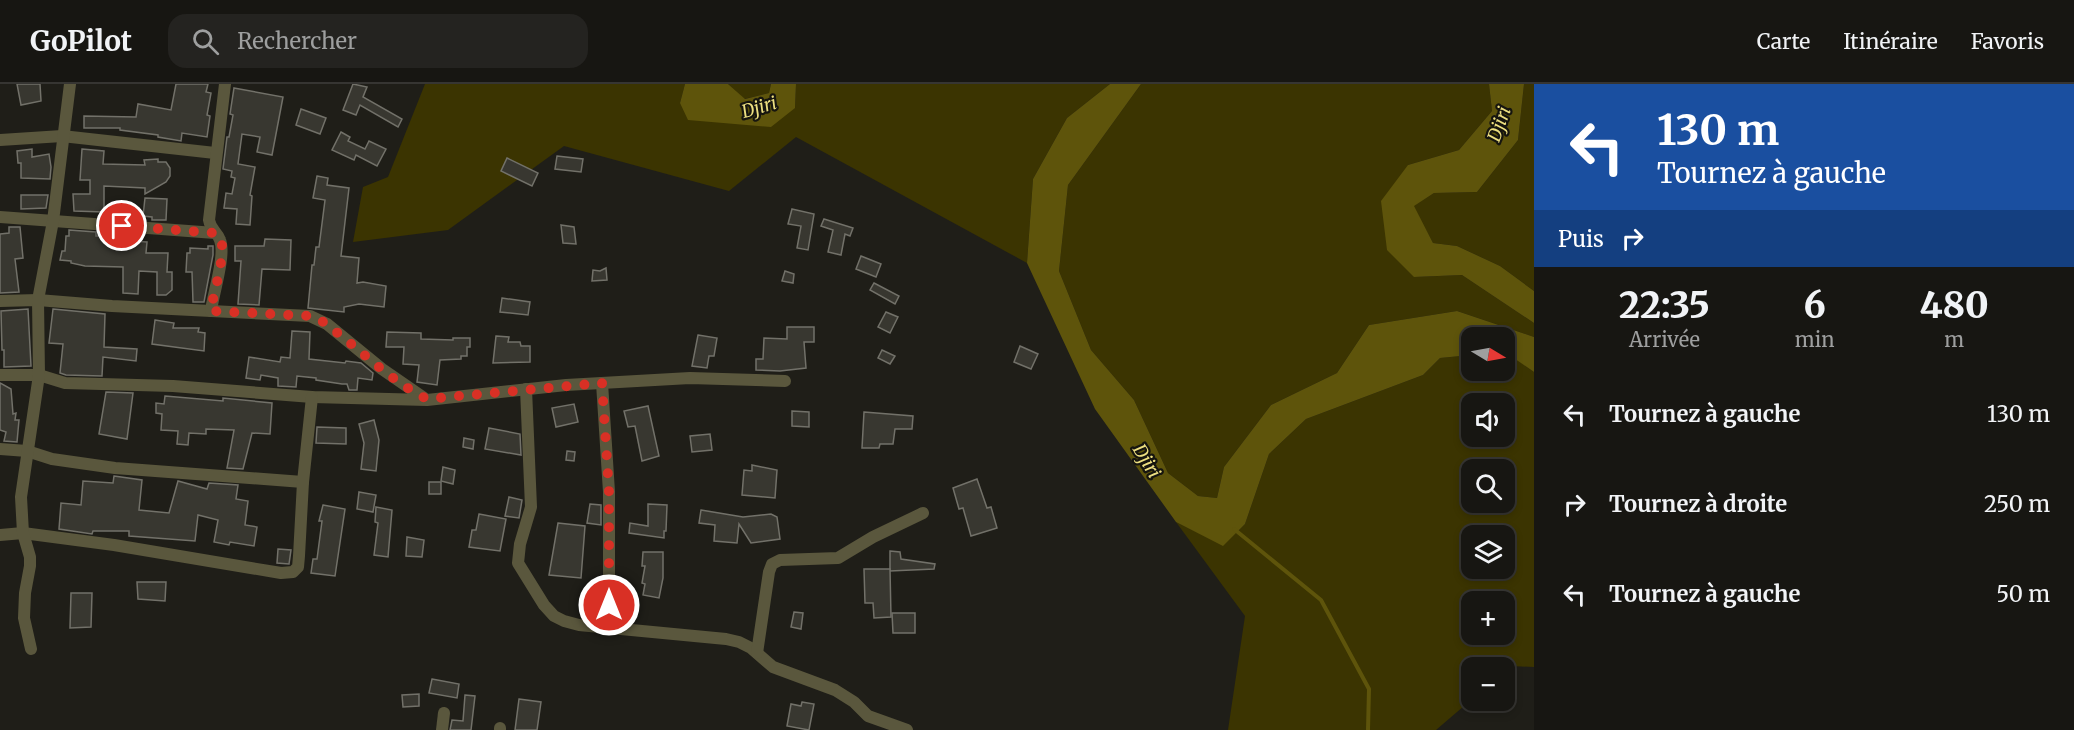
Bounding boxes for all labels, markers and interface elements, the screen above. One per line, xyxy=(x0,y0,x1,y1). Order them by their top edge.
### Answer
search box xyxy=(168,14,588,68)
text: GoPilot xyxy=(30,23,132,59)
icon: search xyxy=(189,25,222,58)
text: Rechercher xyxy=(237,27,357,55)
text: Carte xyxy=(1757,28,1810,55)
text: Itinéraire xyxy=(1843,28,1938,55)
text: Favoris xyxy=(1971,28,2044,55)
water label: Djiri xyxy=(738,91,779,123)
water label: Djiri xyxy=(1482,103,1516,146)
text: 130 m xyxy=(1657,104,1779,156)
icon: left xyxy=(1558,108,1636,186)
text: Tournez à gauche xyxy=(1657,156,1886,190)
pin xyxy=(96,200,147,251)
icon: arrive xyxy=(105,209,138,242)
icon: right xyxy=(1616,222,1649,255)
text: Puis xyxy=(1558,225,1604,253)
text: 22:35 xyxy=(1619,283,1710,328)
text: 6 xyxy=(1804,283,1826,328)
text: 480 xyxy=(1920,283,1989,328)
north arrow xyxy=(1461,327,1515,381)
map controls xyxy=(1461,327,1515,711)
text: Arrivée xyxy=(1629,327,1700,352)
text: min xyxy=(1795,327,1834,352)
text: m xyxy=(1944,327,1964,352)
button: sound xyxy=(1461,393,1515,447)
icon: left xyxy=(1558,398,1591,431)
text: Tournez à gauche xyxy=(1609,400,1800,428)
text: 130 m xyxy=(1987,400,2050,428)
water label: Djiri xyxy=(1127,439,1166,482)
button: search xyxy=(1461,459,1515,513)
icon: right xyxy=(1558,488,1591,521)
text: Tournez à droite xyxy=(1609,490,1787,518)
text: 250 m xyxy=(1984,490,2050,518)
button: layers xyxy=(1461,525,1515,579)
position arrow xyxy=(577,573,641,637)
icon: left xyxy=(1558,578,1591,611)
text: Tournez à gauche xyxy=(1609,580,1800,608)
text: 50 m xyxy=(1996,580,2050,608)
button: + xyxy=(1461,591,1515,645)
button: − xyxy=(1461,657,1515,711)

